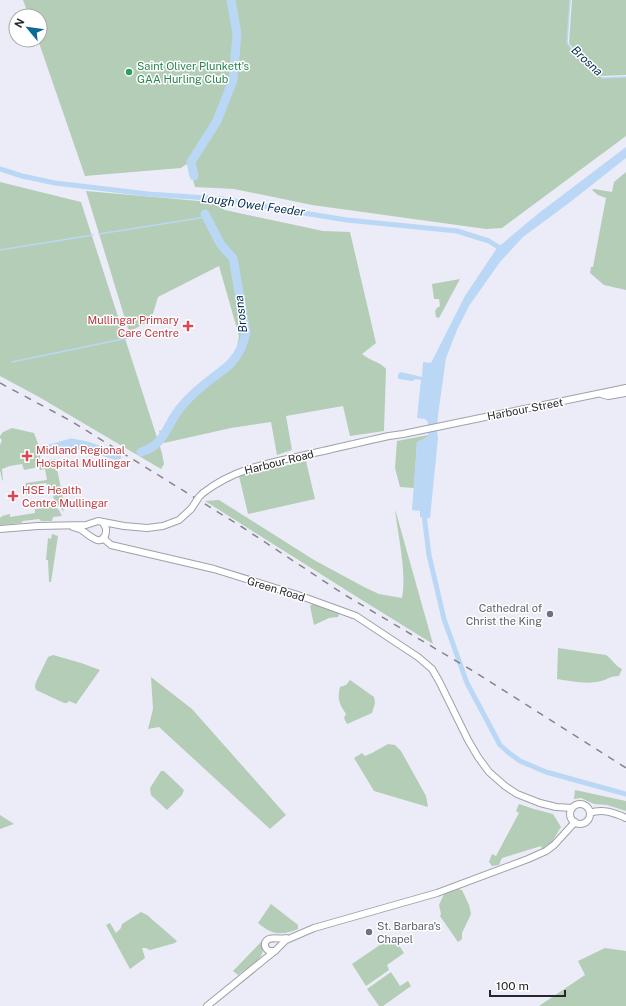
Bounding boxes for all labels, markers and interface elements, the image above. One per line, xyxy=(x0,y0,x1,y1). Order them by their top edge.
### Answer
north arrow xyxy=(8,8,48,48)
text: N xyxy=(12,16,27,30)
water label: Brosna xyxy=(568,43,606,79)
place label: Saint Oliver Plunkett's GAA Hurling Club xyxy=(137,60,249,85)
marker: Saint Oliver Plunkett's GAA Hurling Club xyxy=(124,67,134,77)
water label: Lough Owel Feeder xyxy=(200,191,306,219)
water label: Brosna xyxy=(232,295,250,333)
place label: Mullingar Primary Care Centre xyxy=(87,314,179,339)
marker: Mullingar Primary Care Centre xyxy=(182,320,194,332)
street label: Harbour Street xyxy=(486,396,564,422)
place label: Midland Regional Hospital Mullingar xyxy=(36,444,131,469)
street label: Harbour Road xyxy=(243,448,315,476)
marker: Midland Regional Hospital Mullingar xyxy=(21,450,33,462)
place label: HSE Health Centre Mullingar xyxy=(22,484,108,509)
marker: HSE Health Centre Mullingar xyxy=(7,490,19,502)
street label: Green Road xyxy=(246,575,306,603)
place label: Cathedral of Christ the King xyxy=(466,602,543,627)
marker: Cathedral of Christ the King xyxy=(545,609,555,619)
place label: St. Barbara's Chapel xyxy=(377,920,441,945)
marker: St. Barbara's Chapel xyxy=(364,927,374,937)
scale bar xyxy=(490,972,565,998)
text: 100 m xyxy=(496,979,529,993)

